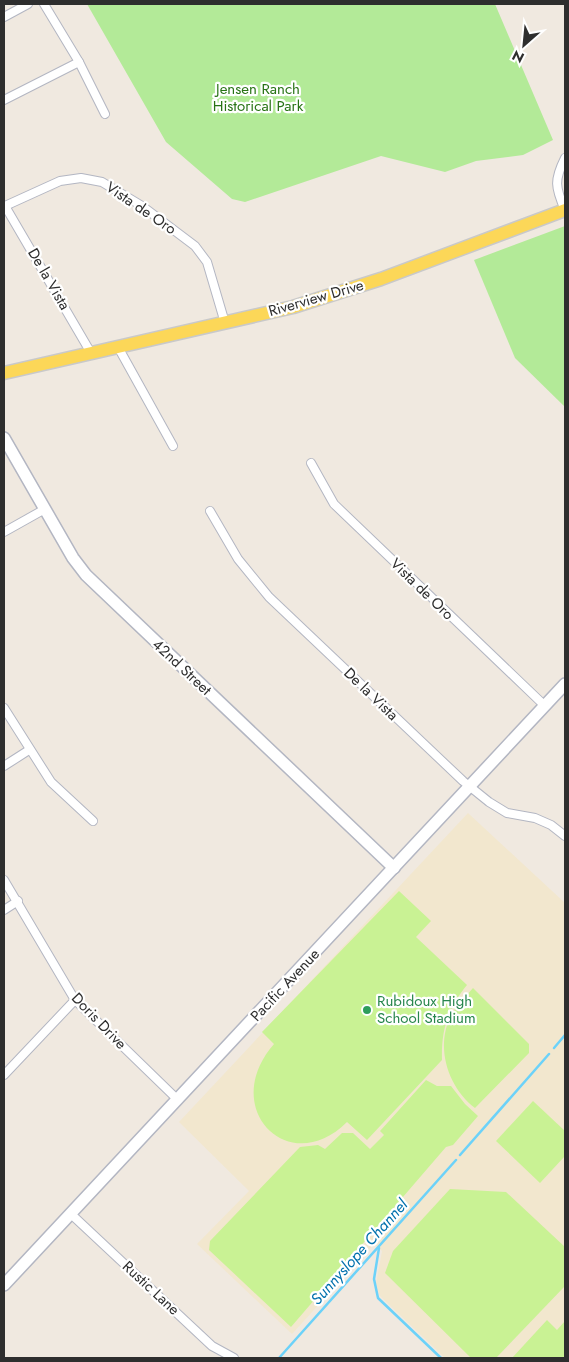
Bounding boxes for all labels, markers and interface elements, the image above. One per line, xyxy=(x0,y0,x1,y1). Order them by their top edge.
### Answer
north arrow xyxy=(499,20,549,70)
text: N xyxy=(509,45,528,68)
park label: Jensen Ranch Historical Park xyxy=(213,78,304,117)
street label: Vista de Oro xyxy=(101,176,181,240)
street label: De la Vista xyxy=(22,244,76,314)
street label: Riverview Drive xyxy=(266,274,366,322)
street label: Vista de Oro xyxy=(385,553,459,625)
street label: 42nd Street xyxy=(147,634,217,701)
street label: De la Vista xyxy=(339,662,403,726)
street label: Pacific Avenue xyxy=(245,943,325,1026)
street label: Doris Drive xyxy=(66,988,132,1054)
place label: Rubidoux High School Stadium xyxy=(377,990,476,1029)
marker: Rubidoux High School Stadium xyxy=(361,1004,373,1016)
water label: Sunnyslope Channel xyxy=(305,1193,414,1310)
street label: Rustic Lane xyxy=(118,1256,185,1320)

